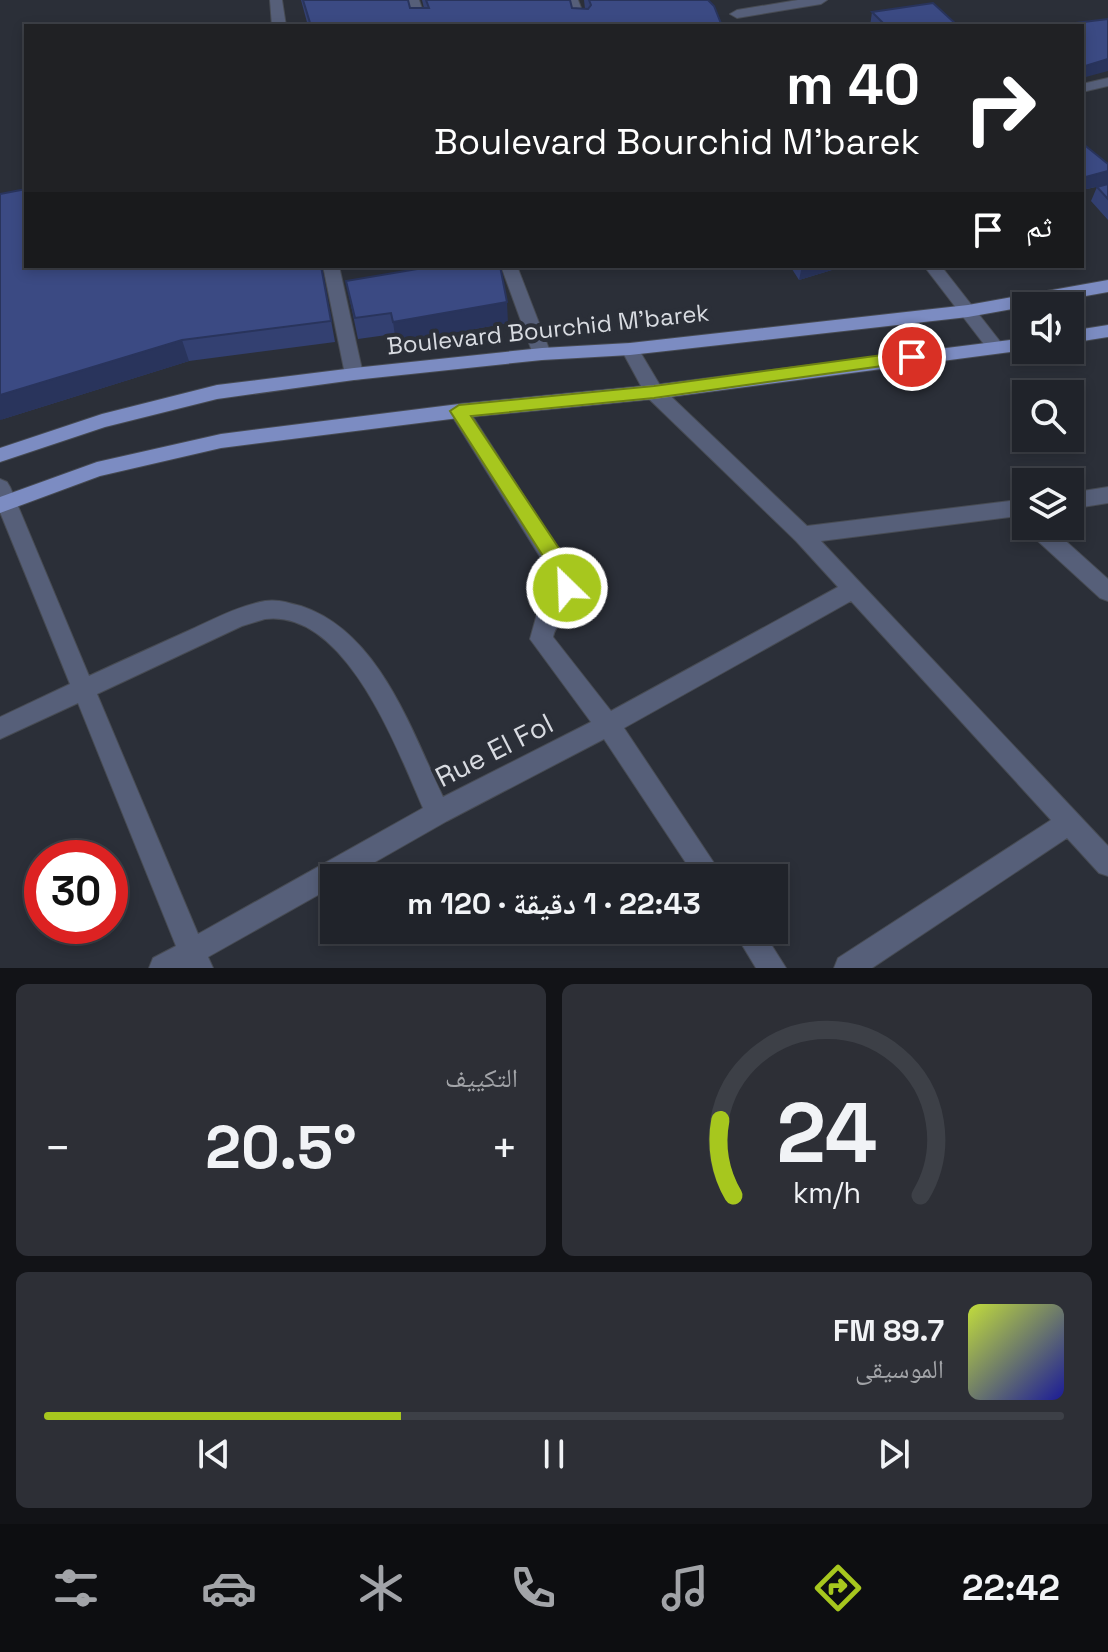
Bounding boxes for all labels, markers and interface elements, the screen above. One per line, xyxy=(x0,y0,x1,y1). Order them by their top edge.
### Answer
text: 40 m xyxy=(786,49,920,120)
icon: right xyxy=(948,56,1052,160)
text: Boulevard Bourchid M'barek xyxy=(434,119,920,165)
text: ثم xyxy=(1026,207,1052,246)
icon: arrive xyxy=(966,208,1010,252)
map controls xyxy=(1012,292,1084,540)
button: sound xyxy=(1012,292,1084,364)
street label: Boulevard Bourchid M'barek xyxy=(385,297,711,361)
pin xyxy=(878,323,946,391)
icon: arrive xyxy=(890,335,934,379)
button: search xyxy=(1012,380,1084,452)
button: layers xyxy=(1012,468,1084,540)
position arrow xyxy=(525,546,609,630)
street label: Rue El Fol xyxy=(429,705,559,795)
speed limit sign: 30 xyxy=(24,840,128,944)
text: 22:43 · 1 دقيقة · 120 m xyxy=(407,884,701,923)
text: التكييف xyxy=(445,1061,518,1095)
text: 24 xyxy=(777,1080,877,1186)
text: 20.5° xyxy=(205,1109,357,1186)
text: − xyxy=(44,1120,71,1176)
text: + xyxy=(491,1120,518,1176)
text: km/h xyxy=(793,1175,861,1211)
text: 89.7 FM xyxy=(833,1311,944,1350)
text: الموسيقى xyxy=(855,1352,944,1386)
icon: previous xyxy=(192,1432,236,1476)
icon: pause xyxy=(532,1432,576,1476)
icon: next xyxy=(872,1432,916,1476)
icon: filters xyxy=(48,1560,104,1616)
icon: car xyxy=(201,1560,257,1616)
icon: climate xyxy=(353,1560,409,1616)
icon: phone xyxy=(505,1560,561,1616)
icon: music xyxy=(657,1560,713,1616)
icon: directions xyxy=(810,1560,866,1616)
text: 22:42 xyxy=(962,1565,1060,1611)

